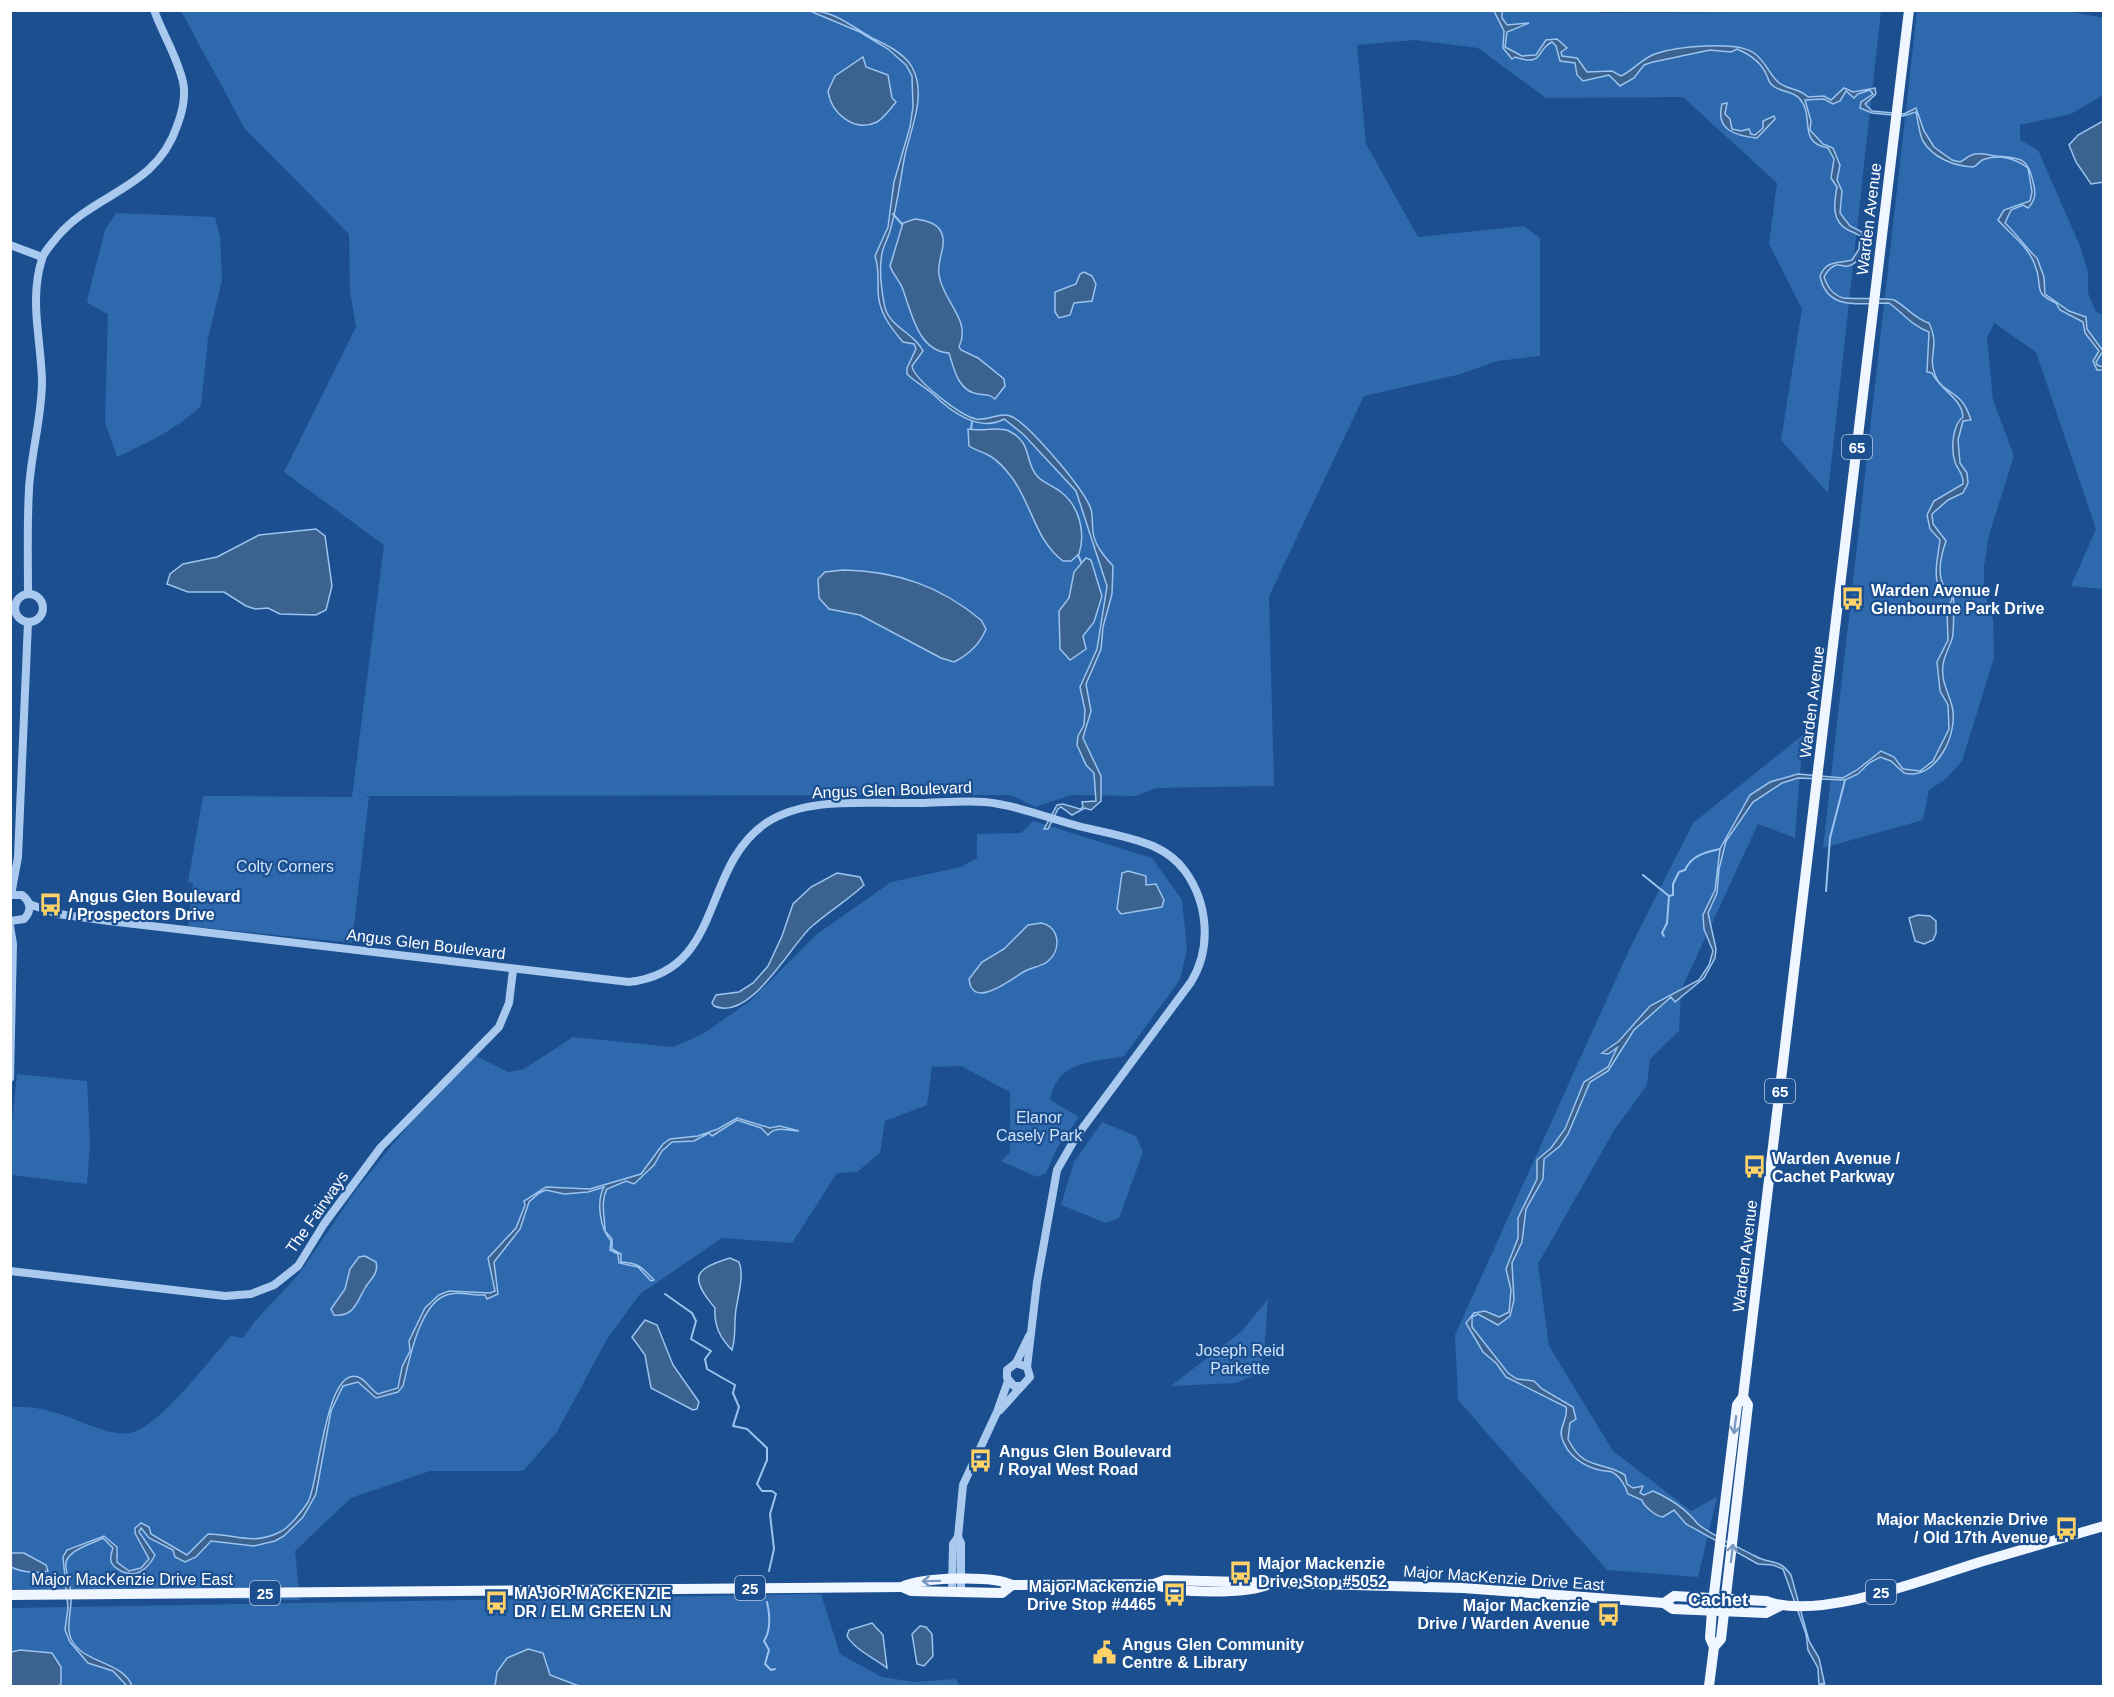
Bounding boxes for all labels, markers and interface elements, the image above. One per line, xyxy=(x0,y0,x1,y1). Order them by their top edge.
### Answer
street label: Warden Avenue xyxy=(1854,162,1884,276)
road number: 65 xyxy=(1842,435,1872,459)
place label: Warden Avenue / Glenbourne Park Drive xyxy=(1871,582,2044,617)
bus stop icon: Warden Avenue / Glenbourne Park Drive xyxy=(1840,586,1866,612)
street label: Warden Avenue xyxy=(1797,645,1827,759)
street label: Angus Glen Boulevard xyxy=(812,779,972,801)
park label: Colty Corners xyxy=(236,858,334,875)
place label: Angus Glen Boulevard / Prospectors Drive xyxy=(68,888,240,923)
bus stop icon: Angus Glen Boulevard / Prospectors Drive xyxy=(37,892,63,918)
street label: Angus Glen Boulevard xyxy=(346,926,506,962)
road number: 65 xyxy=(1765,1079,1795,1103)
park label: Elanor Casely Park xyxy=(996,1109,1083,1144)
place label: Warden Avenue / Cachet Parkway xyxy=(1772,1150,1901,1185)
bus stop icon: Warden Avenue / Cachet Parkway xyxy=(1741,1154,1767,1180)
street label: The Fairways xyxy=(282,1168,352,1256)
street label: Warden Avenue xyxy=(1730,1199,1760,1313)
park label: Joseph Reid Parkette xyxy=(1196,1342,1284,1377)
one-way arrow xyxy=(1729,1414,1740,1434)
place label: Angus Glen Boulevard / Royal West Road xyxy=(999,1443,1171,1478)
bus stop icon: Angus Glen Boulevard / Royal West Road xyxy=(968,1447,994,1473)
place label: Major Mackenzie Drive / Old 17th Avenue xyxy=(1876,1511,2048,1546)
bus stop icon: Major Mackenzie Drive / Old 17th Avenue xyxy=(2053,1515,2079,1541)
one-way arrow xyxy=(1726,1544,1737,1563)
place label: Major Mackenzie Drive Stop #5052 xyxy=(1258,1555,1387,1590)
bus stop icon: Major Mackenzie Drive Stop #5052 xyxy=(1227,1559,1253,1585)
street label: Major MacKenzie Drive East xyxy=(1403,1562,1606,1594)
street label: Major MacKenzie Drive East xyxy=(31,1571,233,1588)
one-way arrow xyxy=(921,1575,941,1587)
road number: 25 xyxy=(735,1576,765,1600)
place label: Major Mackenzie Drive Stop #4465 xyxy=(1027,1578,1156,1613)
road number: 25 xyxy=(1866,1580,1896,1604)
road number: 25 xyxy=(250,1581,280,1605)
bus stop icon: Major Mackenzie Drive Stop #4465 xyxy=(1161,1582,1187,1608)
place label: MAJOR MACKENZIE DR / ELM GREEN LN xyxy=(514,1585,672,1620)
bus stop icon: MAJOR MACKENZIE DR / ELM GREEN LN xyxy=(483,1589,509,1615)
district label: Cachet xyxy=(1688,1590,1748,1610)
place label: Major Mackenzie Drive / Warden Avenue xyxy=(1418,1597,1590,1632)
bus stop icon: Major Mackenzie Drive / Warden Avenue xyxy=(1595,1601,1621,1627)
place label: Angus Glen Community Centre & Library xyxy=(1122,1636,1304,1671)
public building icon: Angus Glen Community Centre & Library xyxy=(1091,1640,1117,1666)

